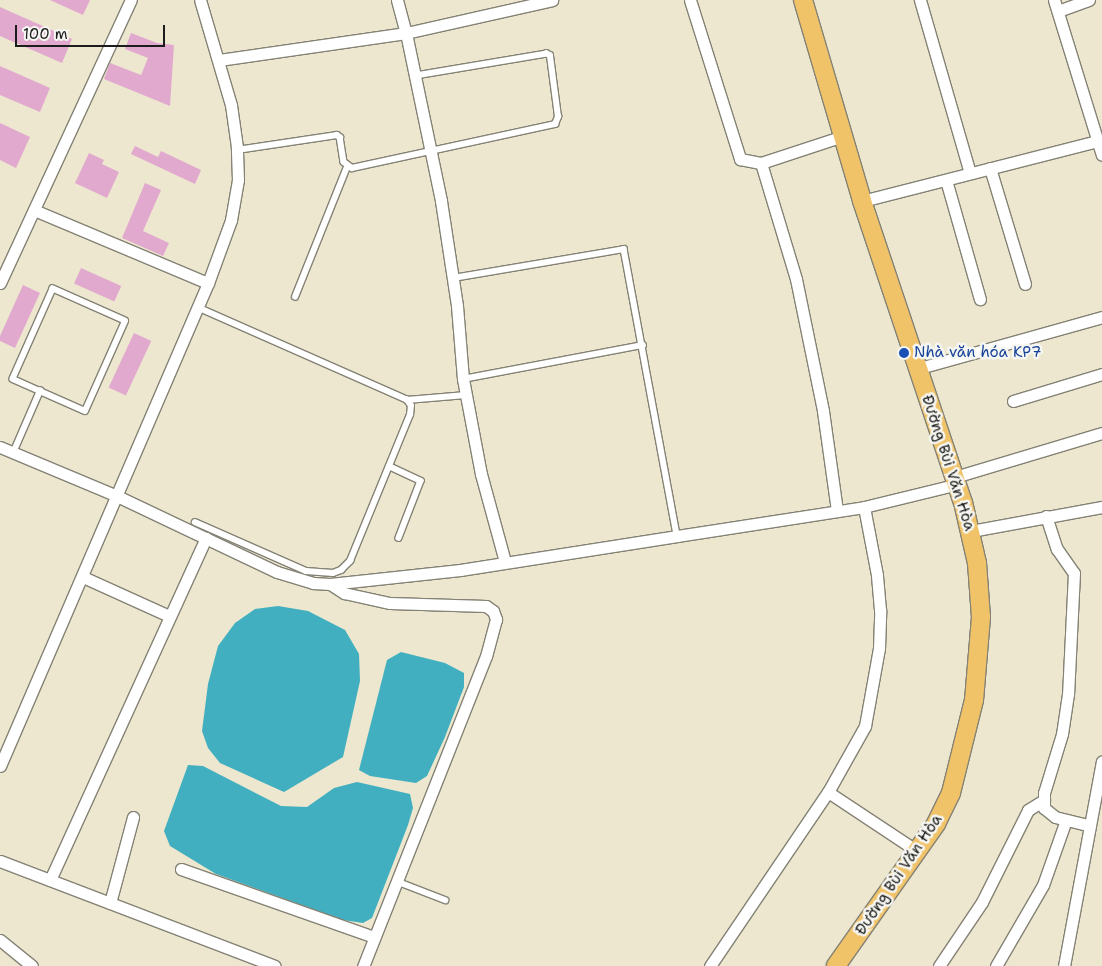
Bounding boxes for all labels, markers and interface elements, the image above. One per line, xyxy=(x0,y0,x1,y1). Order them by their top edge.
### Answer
scale bar xyxy=(18,15,168,47)
text: 100 m xyxy=(23,24,68,44)
place label: Nhà văn hóa KP7 xyxy=(914,344,1041,362)
marker: Nhà văn hóa KP7 xyxy=(898,347,910,359)
street label: Đường Bùi Văn Hòa xyxy=(918,393,978,533)
street label: Đường Bùi Văn Hòa xyxy=(852,811,946,939)

